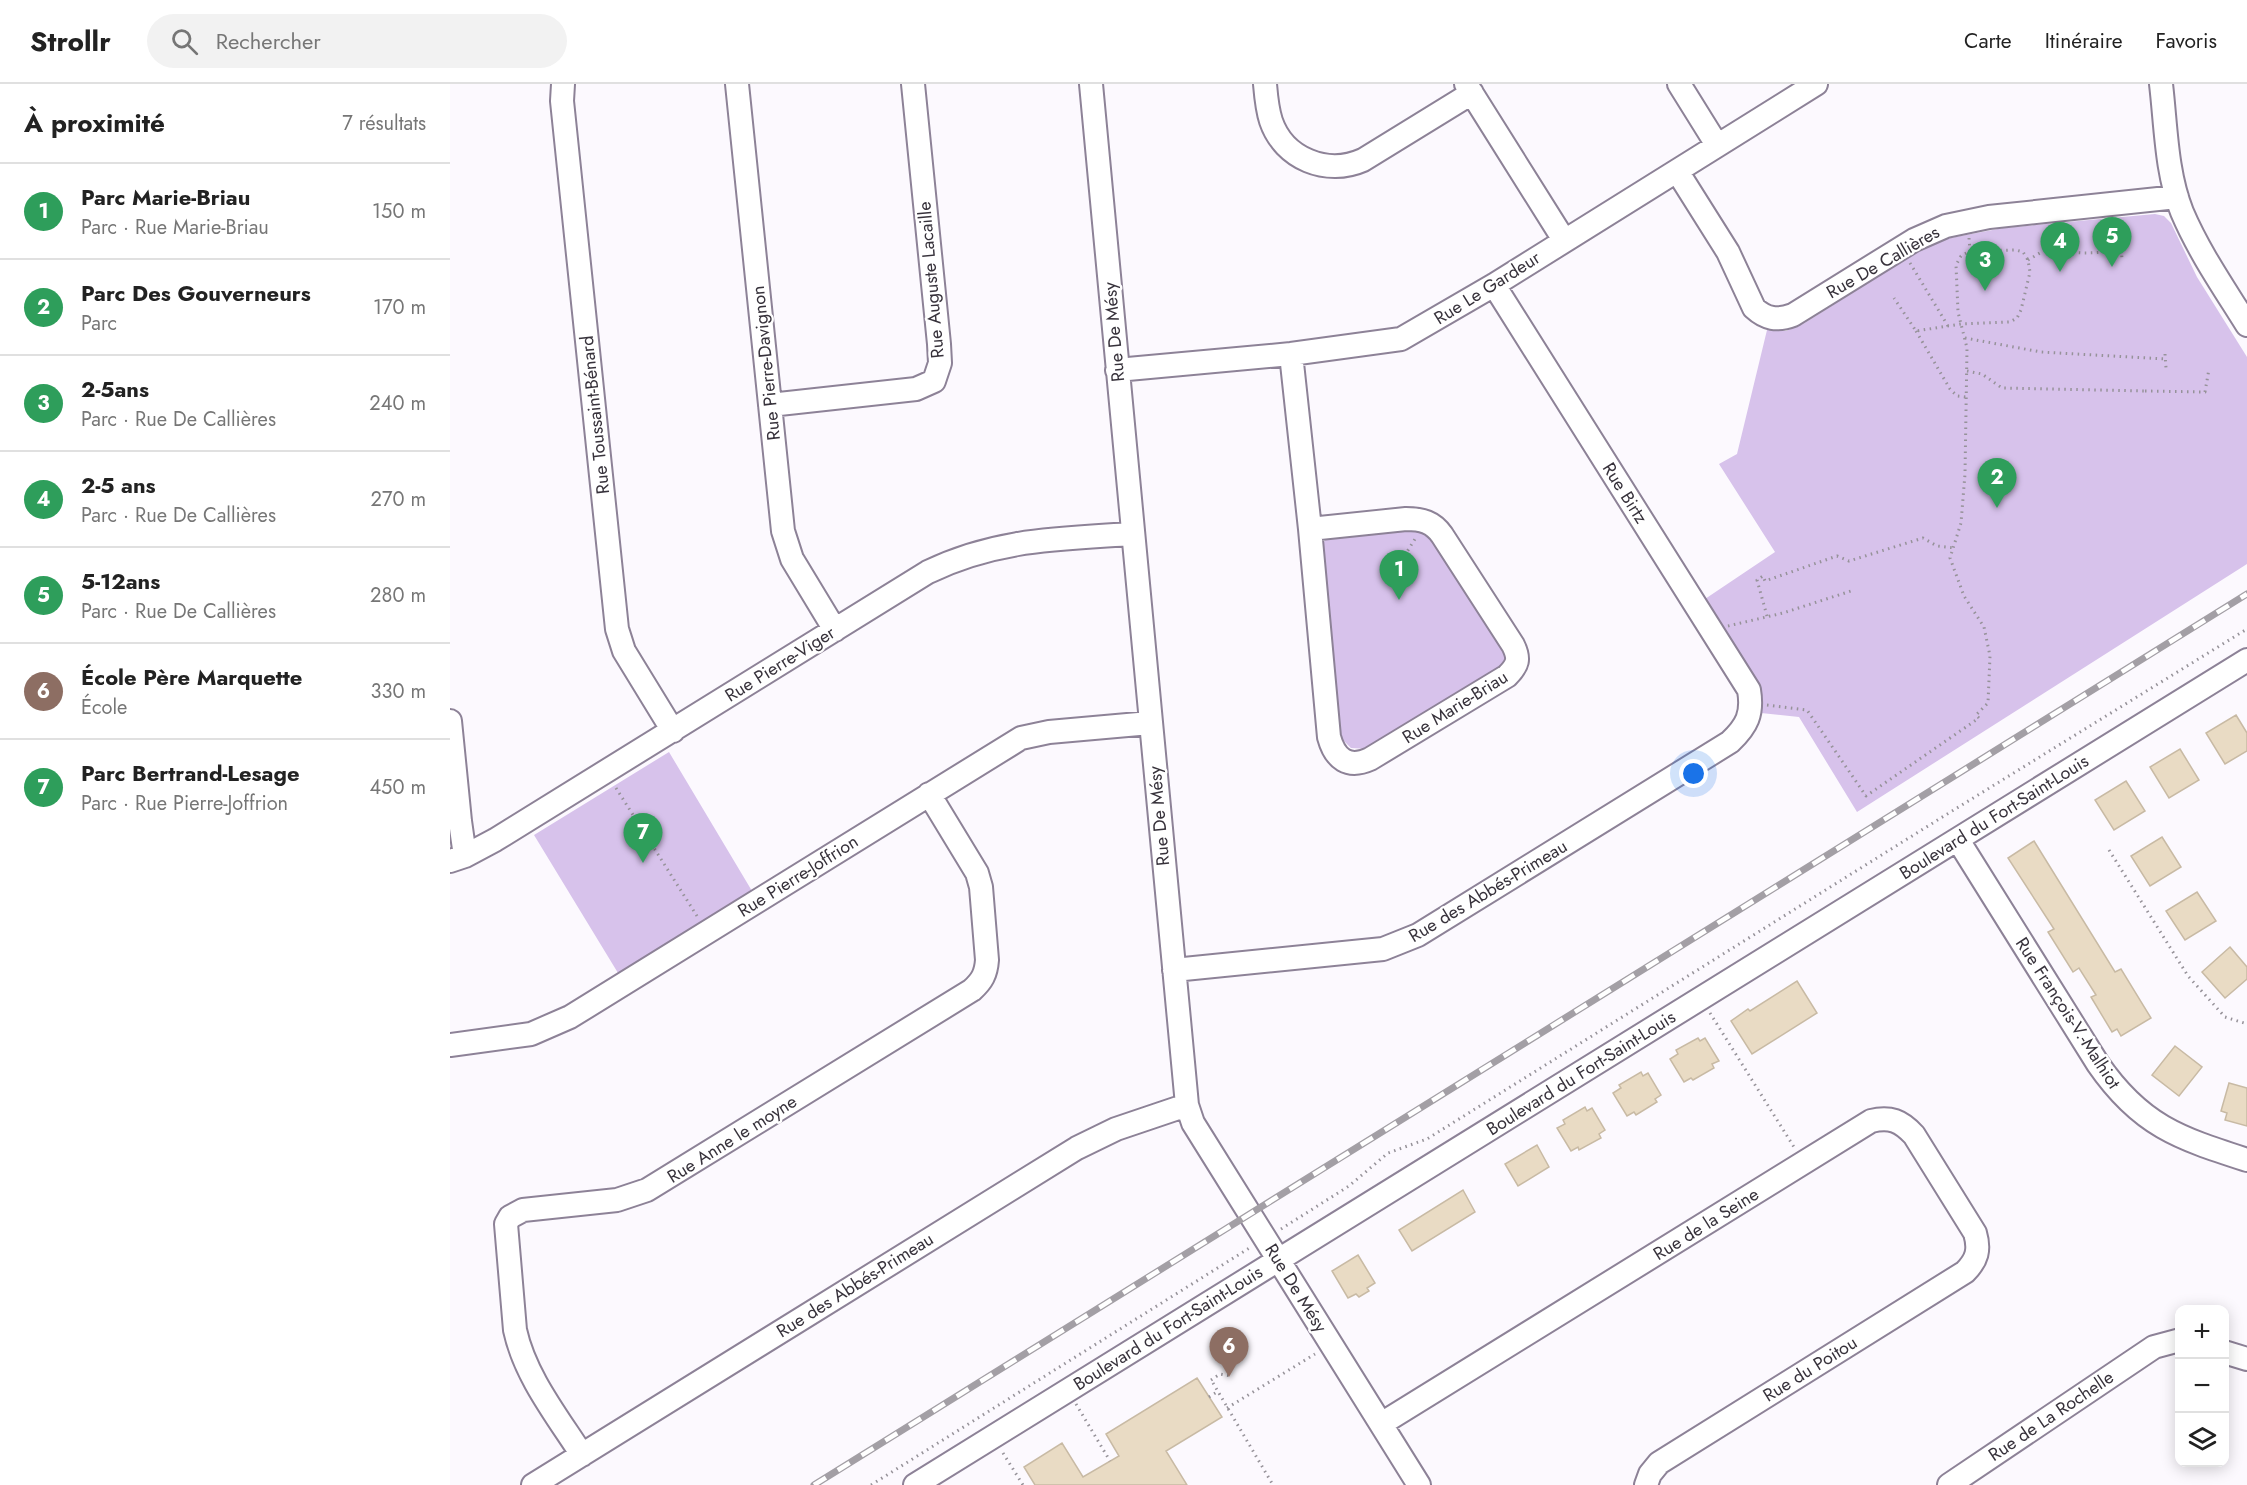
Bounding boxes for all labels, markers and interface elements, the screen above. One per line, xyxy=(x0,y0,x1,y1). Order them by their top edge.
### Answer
search box xyxy=(147,14,567,68)
text: Strollr xyxy=(30,21,111,62)
icon: search xyxy=(168,25,201,58)
text: Rechercher xyxy=(216,25,321,57)
text: Carte xyxy=(1964,26,2012,56)
text: Itinéraire xyxy=(2045,26,2123,56)
text: Favoris xyxy=(2156,26,2217,56)
text: À proximité xyxy=(24,104,165,142)
text: 7 résultats xyxy=(342,109,426,138)
text: Parc Marie-Briau xyxy=(81,181,250,213)
text: 1 xyxy=(38,197,49,226)
text: 150 m xyxy=(372,197,426,226)
street label: Rue Auguste Lacaille xyxy=(911,200,951,360)
text: Parc · Rue Marie-Briau xyxy=(81,213,269,242)
pin: 5 xyxy=(2092,218,2132,267)
street label: Rue De Callières xyxy=(1822,219,1944,305)
pin: 4 xyxy=(2040,222,2080,272)
pin: 3 xyxy=(1966,242,2005,291)
street label: Rue Le Gardeur xyxy=(1429,245,1546,331)
text: Parc Des Gouverneurs xyxy=(81,277,311,309)
street label: Rue De Mésy xyxy=(1097,281,1131,383)
street label: Rue Pierre-Davignon xyxy=(745,284,787,442)
text: 2 xyxy=(37,293,50,322)
text: 170 m xyxy=(373,293,426,322)
text: Parc xyxy=(81,309,117,338)
street label: Rue Toussaint-Bénard xyxy=(574,334,616,496)
text: 2-5ans xyxy=(81,373,149,405)
text: 3 xyxy=(37,389,50,418)
text: 240 m xyxy=(369,389,426,418)
text: Parc · Rue De Callières xyxy=(81,405,276,434)
street label: Rue Birtz xyxy=(1596,457,1654,529)
pin: 2 xyxy=(1978,458,2016,508)
text: 2-5 ans xyxy=(81,469,156,501)
text: 4 xyxy=(37,485,50,514)
text: 270 m xyxy=(371,485,426,514)
text: Parc · Rue De Callières xyxy=(81,501,276,530)
pin: 1 xyxy=(1380,550,1418,600)
text: 5-12ans xyxy=(81,565,160,597)
text: 5 xyxy=(37,581,50,610)
text: 280 m xyxy=(370,581,426,610)
text: Parc · Rue De Callières xyxy=(81,597,276,626)
street label: Rue Pierre-Viger xyxy=(720,619,841,708)
text: École Père Marquette xyxy=(81,661,302,693)
street label: Rue Marie-Briau xyxy=(1397,664,1513,750)
text: 6 xyxy=(37,677,50,706)
text: 330 m xyxy=(371,677,426,706)
text: École xyxy=(81,693,127,722)
street label: Boulevard du Fort-Saint-Louis xyxy=(1894,748,2094,886)
text: Parc Bertrand-Lesage xyxy=(81,757,299,789)
your location xyxy=(1679,759,1708,788)
street label: Rue De Mésy xyxy=(1142,765,1176,867)
text: 7 xyxy=(37,773,50,802)
text: 450 m xyxy=(369,773,426,802)
text: Parc · Rue Pierre-Joffrion xyxy=(81,789,288,818)
pin: 7 xyxy=(624,814,662,863)
street label: Rue Pierre-Joffrion xyxy=(733,828,863,924)
street label: Rue des Abbés-Primeau xyxy=(1404,833,1572,949)
street label: Rue François-V.-Malhiot xyxy=(2009,932,2127,1095)
street label: Boulevard du Fort-Saint-Louis xyxy=(1481,1004,1681,1142)
street label: Rue Anne le moyne xyxy=(662,1089,802,1189)
street label: Rue de la Seine xyxy=(1648,1181,1764,1267)
street label: Rue des Abbés-Primeau xyxy=(771,1226,939,1344)
street label: Rue De Mésy xyxy=(1258,1239,1334,1337)
street label: Boulevard du Fort-Saint-Louis xyxy=(1068,1259,1268,1397)
map controls xyxy=(2175,1305,2229,1467)
button: + xyxy=(2175,1305,2229,1359)
pin: 6 xyxy=(1210,1328,1248,1377)
street label: Rue du Poitou xyxy=(1758,1330,1862,1408)
button: − xyxy=(2175,1359,2229,1413)
street label: Rue de La Rochelle xyxy=(1983,1364,2119,1468)
button: layers xyxy=(2175,1413,2229,1467)

